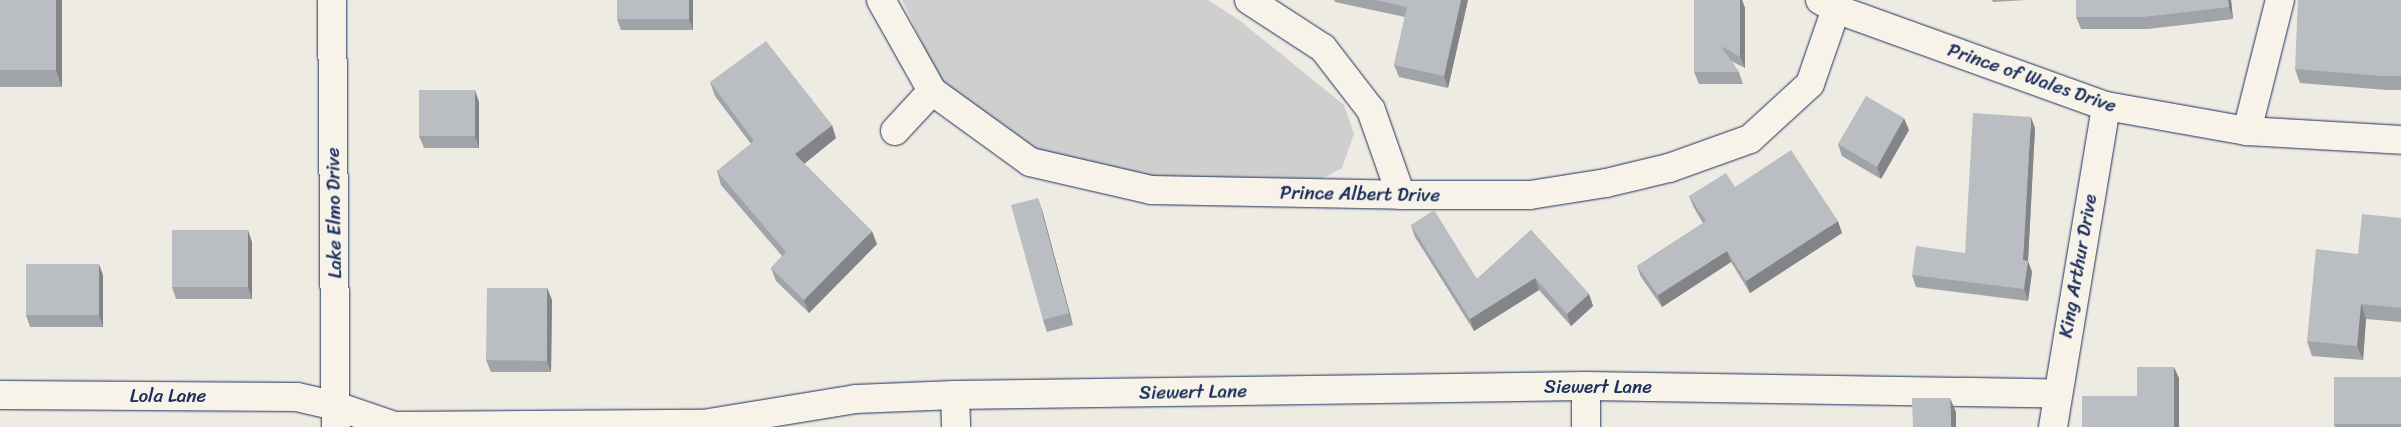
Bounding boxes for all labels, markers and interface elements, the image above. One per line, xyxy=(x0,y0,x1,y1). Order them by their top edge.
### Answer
street label: Prince of Wales Drive xyxy=(1944,38,2120,118)
street label: Lake Elmo Drive xyxy=(321,147,347,279)
street label: Prince Albert Drive xyxy=(1279,181,1441,207)
street label: King Arthur Drive xyxy=(2054,192,2102,340)
street label: Siewert Lane xyxy=(1544,376,1652,398)
street label: Siewert Lane xyxy=(1139,380,1247,404)
street label: Lola Lane xyxy=(130,385,206,407)

